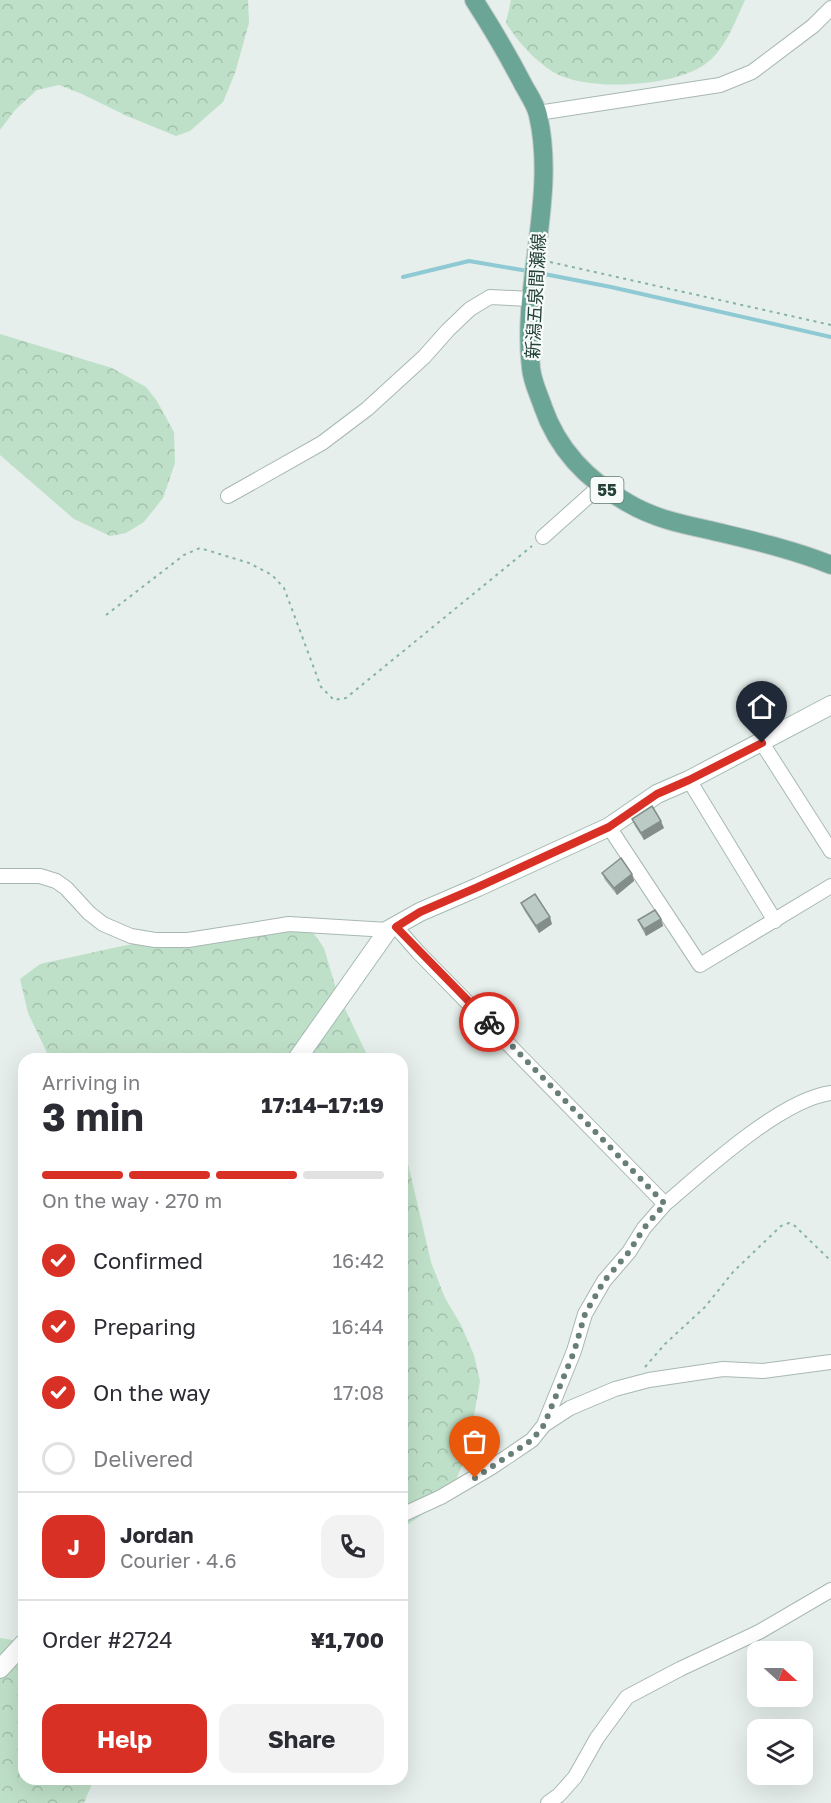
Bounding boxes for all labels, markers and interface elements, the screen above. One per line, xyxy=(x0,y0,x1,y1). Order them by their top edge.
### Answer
street label: 新潟五泉間瀬線 xyxy=(521,233,549,359)
road number: 55 xyxy=(590,477,624,503)
pin xyxy=(736,681,787,743)
icon: home xyxy=(745,690,778,723)
courier xyxy=(459,992,519,1052)
icon: bike xyxy=(473,1006,506,1039)
text: Arriving in xyxy=(42,1070,140,1094)
text: 17:14–17:19 xyxy=(261,1091,384,1118)
text: 3 min xyxy=(42,1093,144,1140)
text: On the way · 270 m xyxy=(42,1188,222,1212)
icon: check xyxy=(42,1244,75,1277)
text: Confirmed xyxy=(93,1247,203,1274)
text: 16:42 xyxy=(332,1248,384,1272)
icon: check xyxy=(42,1310,75,1343)
text: Preparing xyxy=(93,1313,196,1340)
text: 16:44 xyxy=(332,1314,384,1338)
icon: check xyxy=(42,1376,75,1409)
text: On the way xyxy=(93,1379,211,1406)
text: 17:08 xyxy=(333,1380,384,1404)
pin xyxy=(449,1416,500,1478)
icon: bag xyxy=(458,1425,491,1458)
text: Delivered xyxy=(93,1445,193,1472)
button: phone xyxy=(321,1515,384,1578)
text: Jordan xyxy=(120,1521,194,1548)
text: J xyxy=(67,1533,80,1560)
text: Courier · 4.6 xyxy=(120,1548,237,1572)
text: Order #2724 xyxy=(42,1626,173,1653)
text: ¥1,700 xyxy=(311,1626,384,1653)
north arrow xyxy=(747,1641,813,1707)
map controls xyxy=(747,1641,813,1785)
button: Help xyxy=(42,1704,207,1773)
button: Share xyxy=(219,1704,384,1773)
button: layers xyxy=(747,1719,813,1785)

